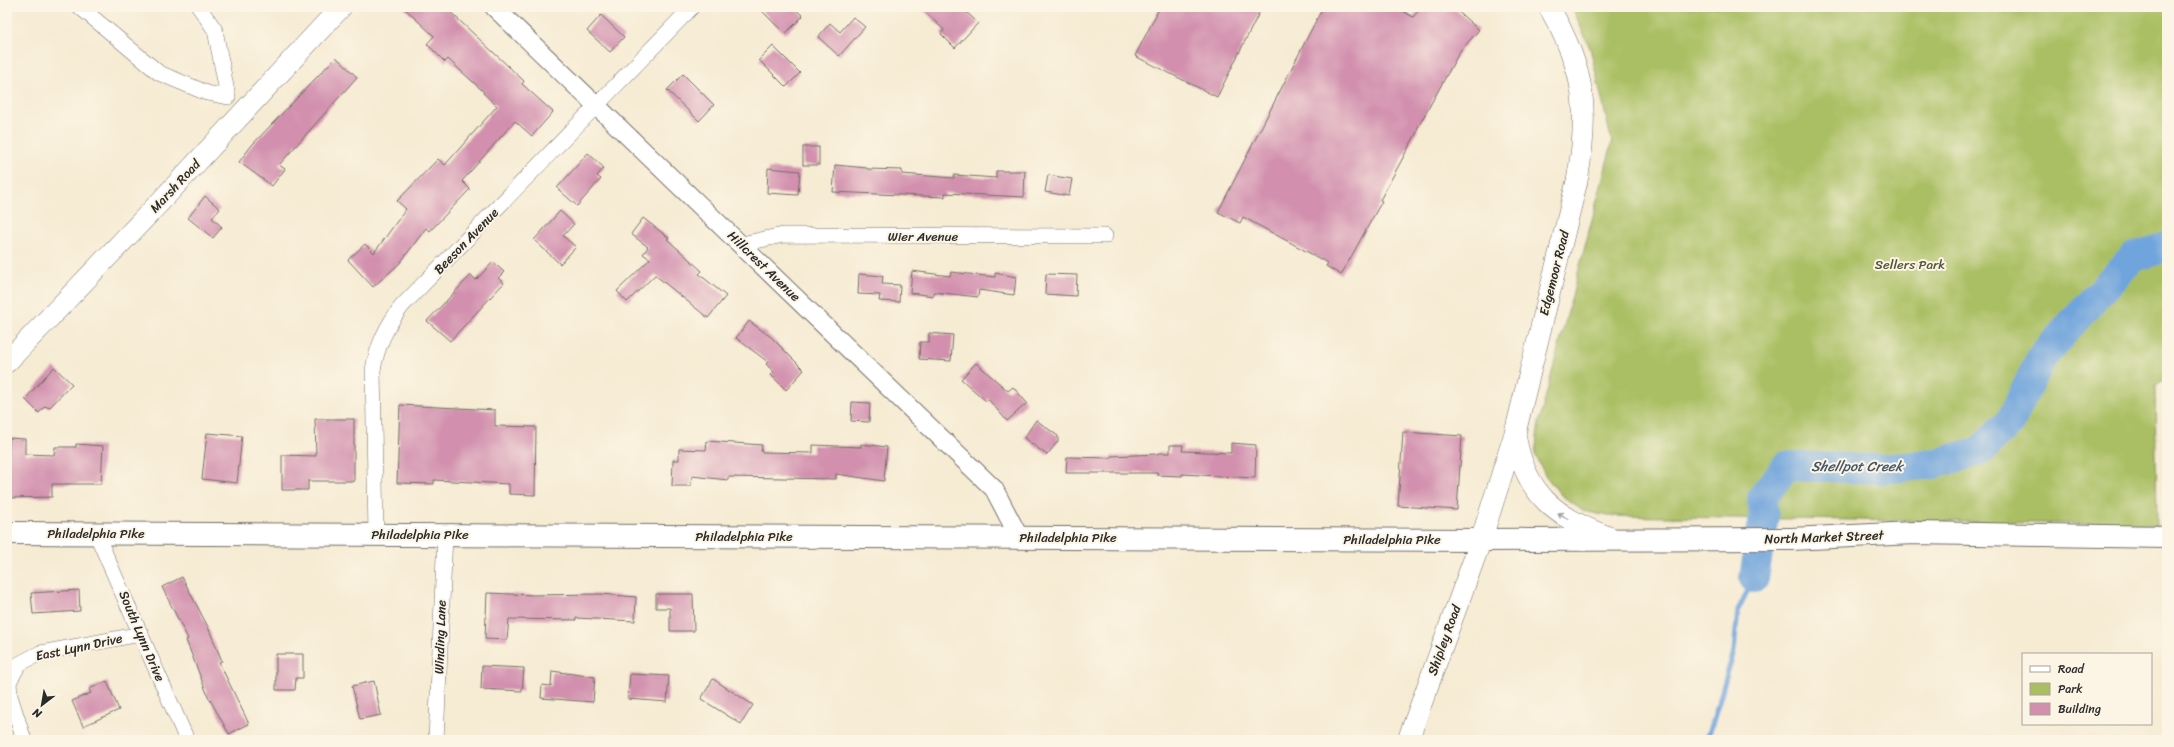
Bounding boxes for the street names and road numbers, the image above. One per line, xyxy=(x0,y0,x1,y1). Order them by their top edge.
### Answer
street label: Marsh Road xyxy=(144,153,207,218)
street label: Beeson Avenue xyxy=(428,202,504,280)
street label: Hillcrest Avenue xyxy=(722,225,806,307)
street label: Wier Avenue xyxy=(888,225,959,248)
street label: Edgemoor Road xyxy=(1532,227,1576,318)
street label: Philadelphia Pike xyxy=(47,522,145,545)
street label: Philadelphia Pike xyxy=(371,523,469,546)
street label: North Market Street xyxy=(1764,523,1885,551)
street label: Philadelphia Pike xyxy=(695,525,793,548)
street label: Philadelphia Pike xyxy=(1019,526,1117,549)
street label: Philadelphia Pike xyxy=(1343,528,1441,551)
street label: South Lynn Drive xyxy=(112,587,172,685)
street label: Winding Lane xyxy=(427,599,453,675)
street label: Shipley Road xyxy=(1421,600,1468,679)
street label: East Lynn Drive xyxy=(33,627,125,667)

